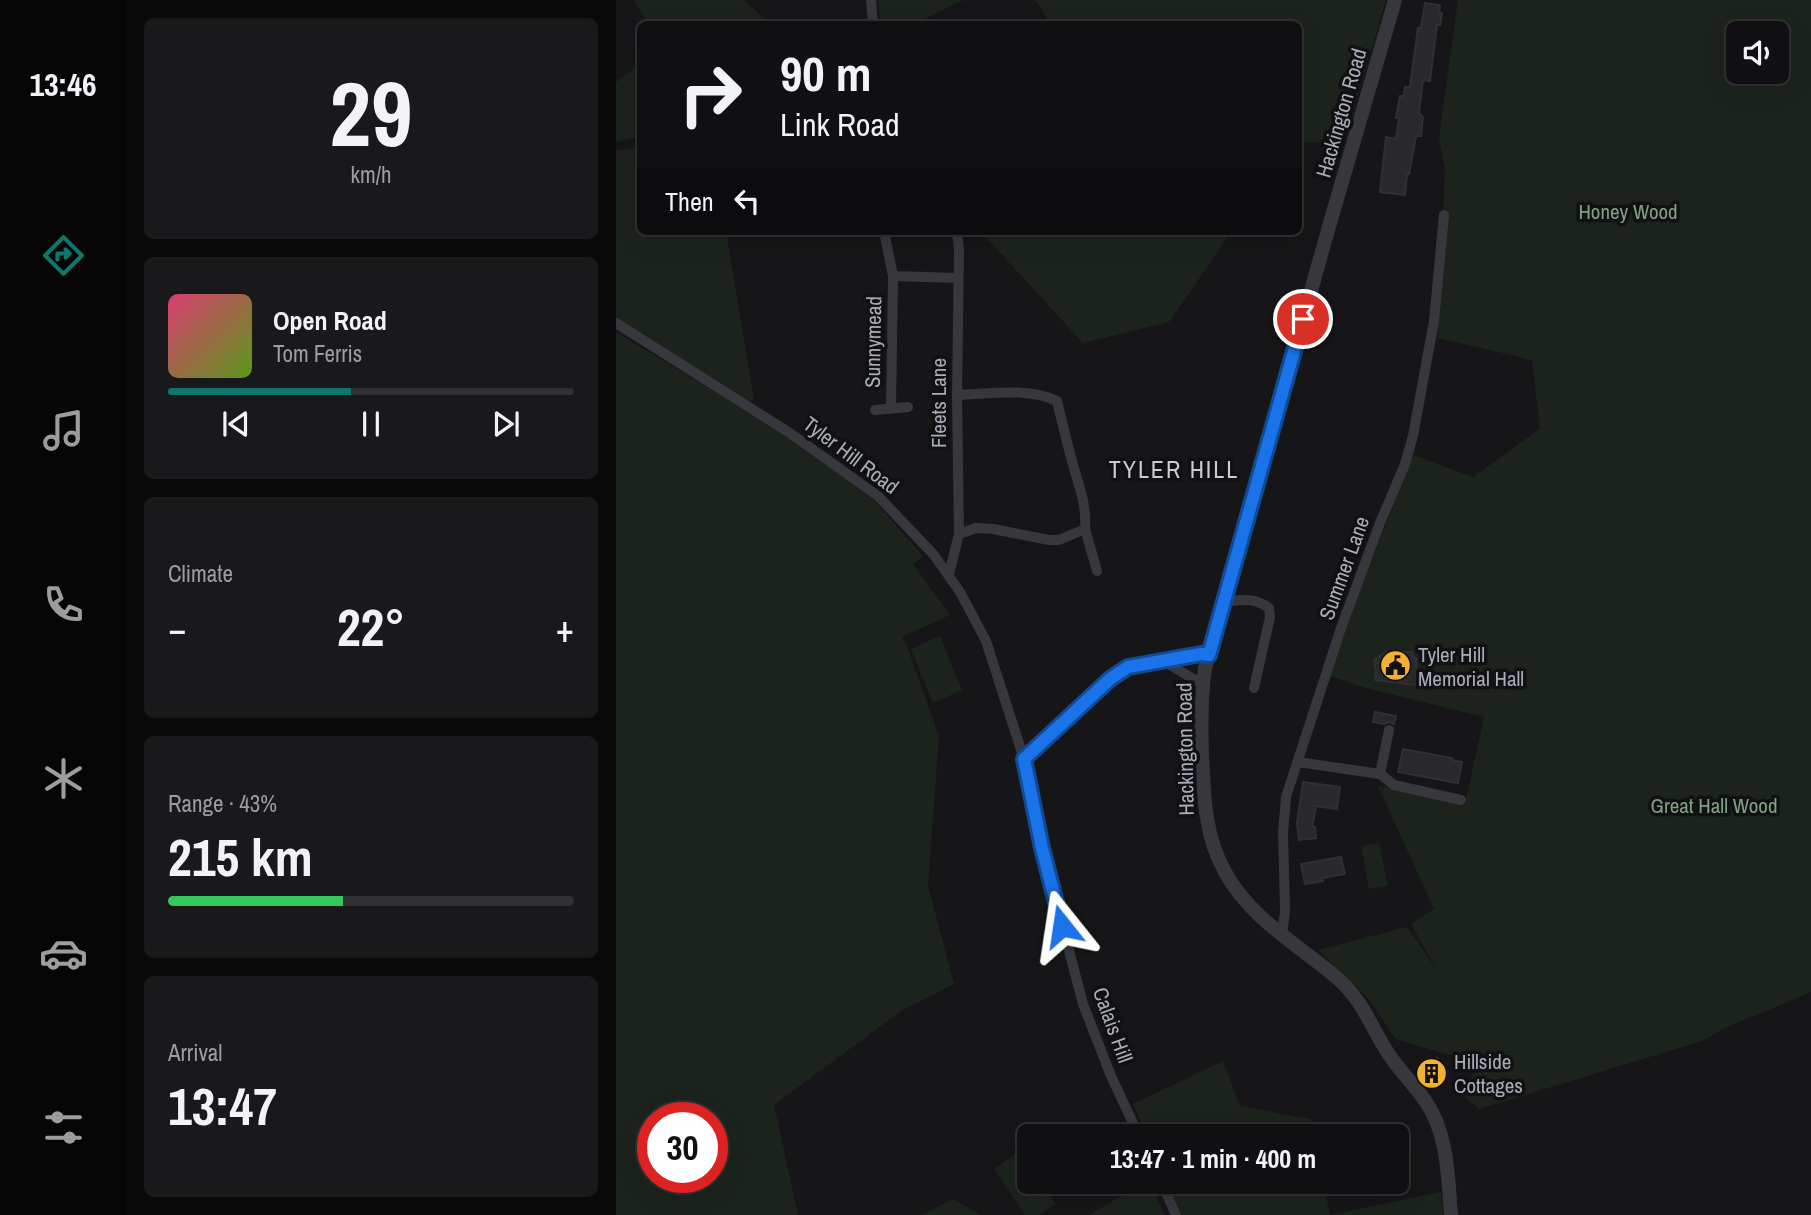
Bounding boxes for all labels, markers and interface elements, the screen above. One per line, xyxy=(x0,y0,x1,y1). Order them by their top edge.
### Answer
map controls xyxy=(1726,21,1789,84)
button: sound xyxy=(1726,21,1789,84)
text: 90 m xyxy=(780,40,872,106)
street label: Hackington Road xyxy=(1309,45,1373,181)
icon: right xyxy=(665,49,756,140)
text: 29 xyxy=(330,52,413,174)
text: 13:46 xyxy=(29,63,97,106)
text: Link Road xyxy=(780,103,900,146)
text: km/h xyxy=(351,159,391,190)
icon: left xyxy=(728,182,766,220)
text: Then xyxy=(665,184,714,219)
park label: Honey Wood xyxy=(1578,197,1678,226)
icon: directions xyxy=(39,231,88,280)
pin xyxy=(1273,289,1333,349)
street label: Sunnymead xyxy=(858,296,888,388)
icon: arrive xyxy=(1284,300,1322,338)
text: Open Road xyxy=(273,303,387,338)
text: Tom Ferris xyxy=(273,338,362,369)
street label: Fleets Lane xyxy=(924,358,953,448)
icon: previous xyxy=(217,405,255,443)
icon: pause xyxy=(352,405,390,443)
icon: next xyxy=(487,405,525,443)
icon: music xyxy=(39,406,88,455)
street label: Tyler Hill Road xyxy=(797,409,905,501)
district label: TYLER HILL xyxy=(1109,453,1239,485)
street label: Summer Lane xyxy=(1312,512,1376,624)
text: Climate xyxy=(168,558,233,589)
icon: phone xyxy=(39,580,88,629)
text: 22° xyxy=(337,592,405,662)
text: − xyxy=(168,603,186,654)
text: + xyxy=(556,603,574,654)
place label: Tyler Hill Memorial Hall xyxy=(1418,640,1524,693)
public building icon: Tyler Hill Memorial Hall xyxy=(1378,649,1412,683)
street label: Hackington Road xyxy=(1169,682,1201,816)
icon: climate xyxy=(39,754,88,803)
text: Range · 43% xyxy=(168,788,277,819)
park label: Great Hall Wood xyxy=(1651,791,1778,820)
text: 215 km xyxy=(168,822,313,892)
position arrow xyxy=(1025,889,1099,963)
icon: car xyxy=(39,929,88,978)
street label: Calais Hill xyxy=(1086,983,1140,1067)
text: Arrival xyxy=(168,1037,223,1068)
place label: Hillside Cottages xyxy=(1454,1047,1523,1100)
building icon: Hillside Cottages xyxy=(1414,1056,1448,1090)
text: 13:47 xyxy=(168,1071,277,1141)
speed limit sign: 30 xyxy=(637,1102,728,1193)
icon: filters xyxy=(39,1103,88,1152)
text: 13:47 · 1 min · 400 m xyxy=(1110,1141,1316,1176)

